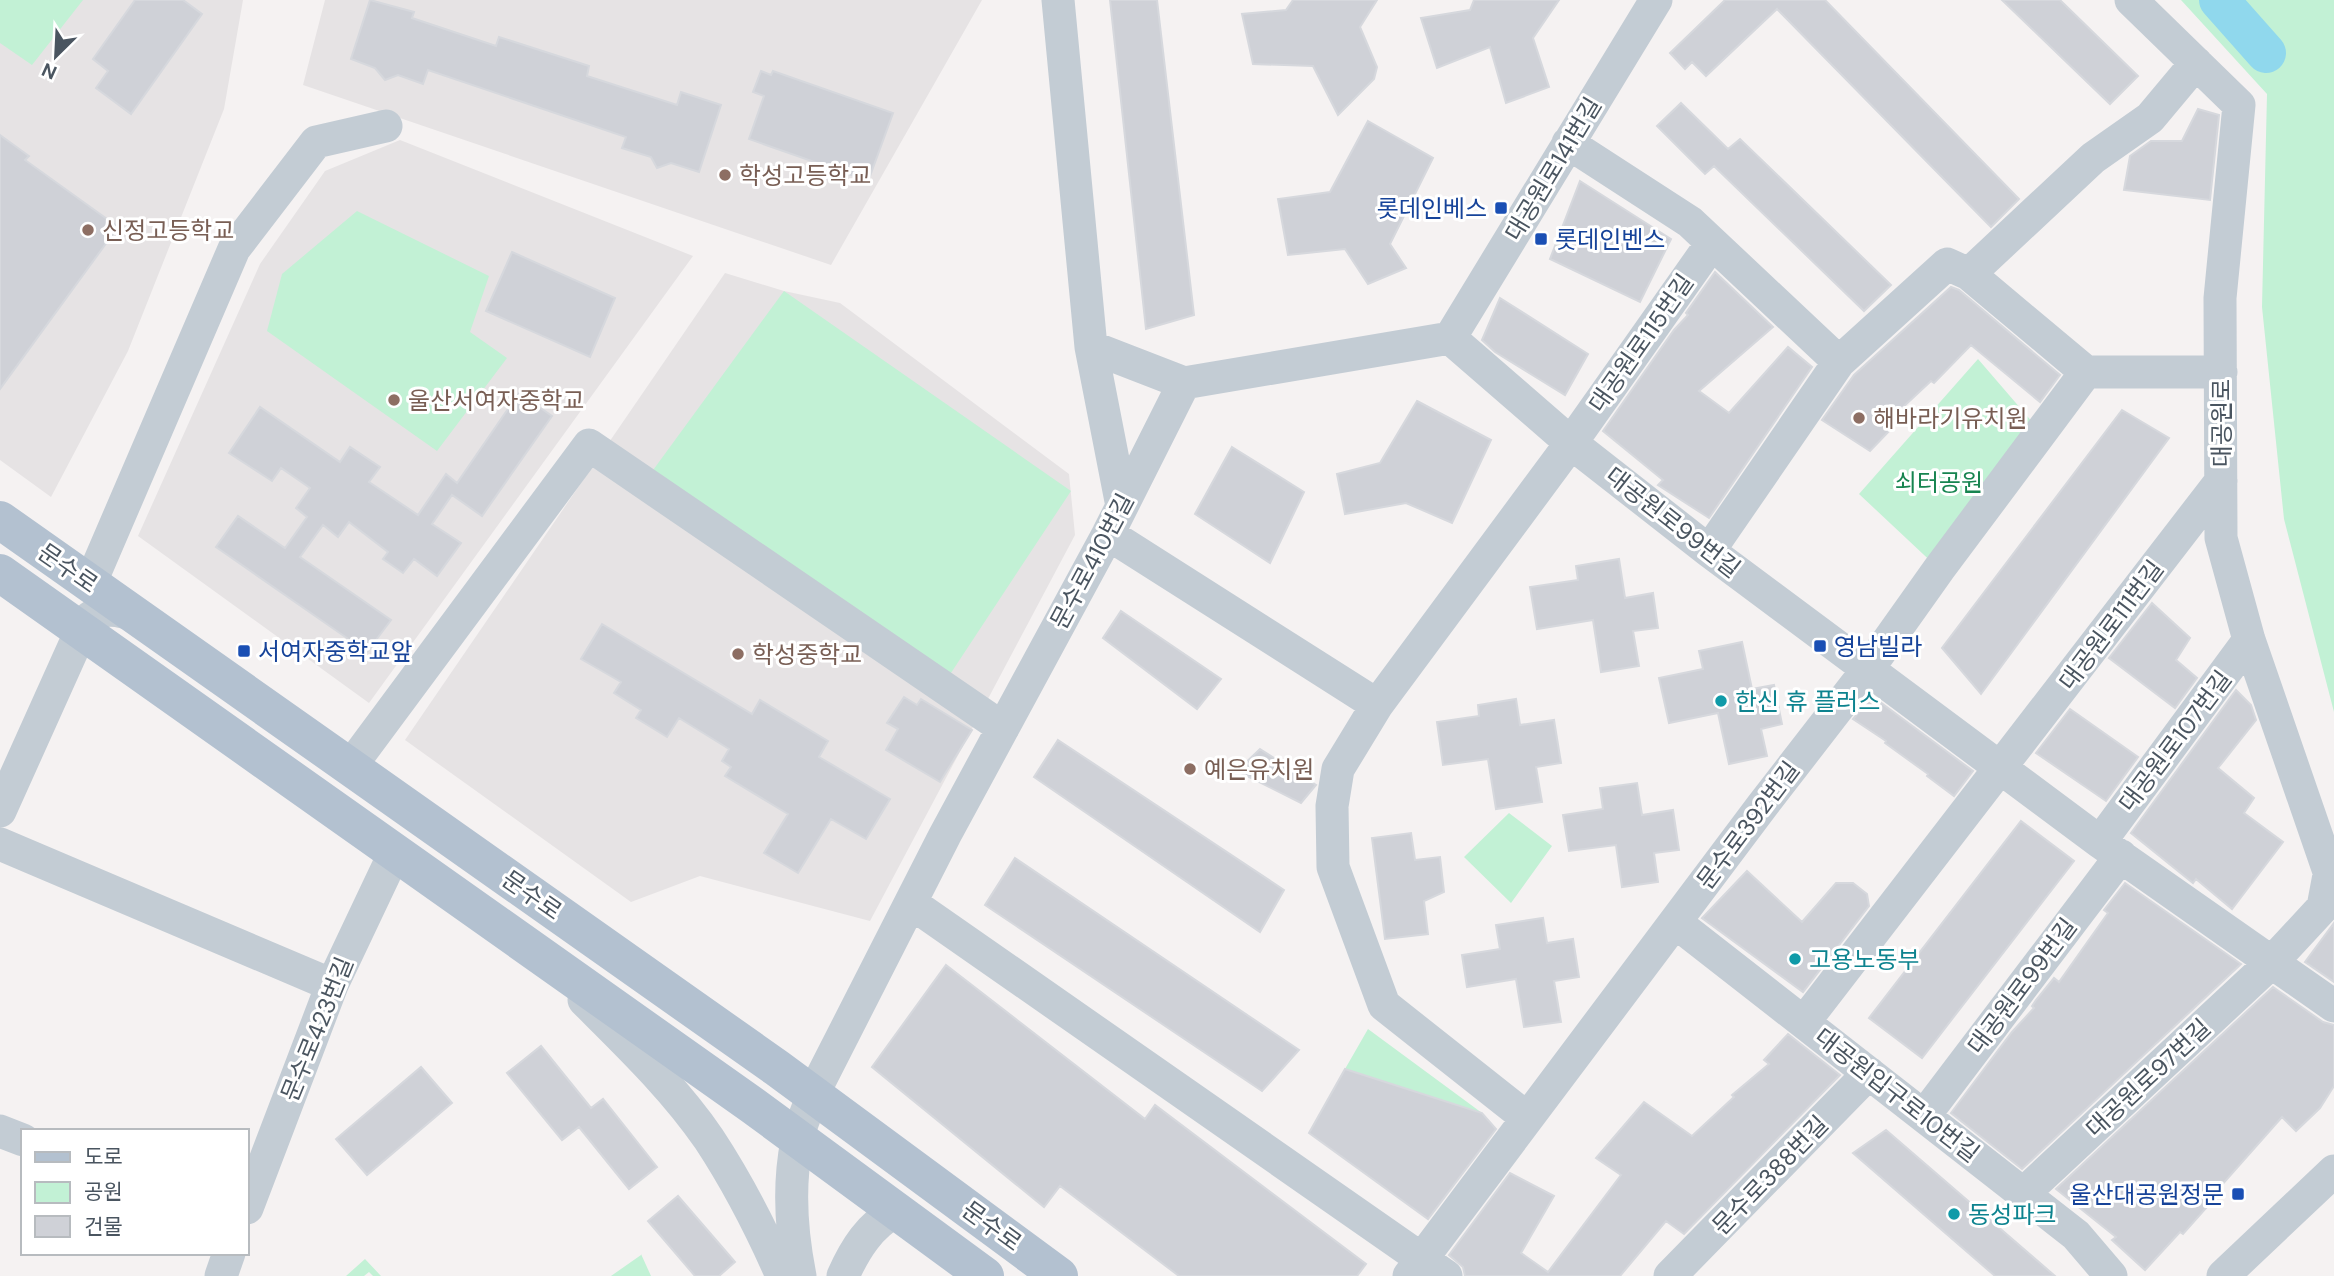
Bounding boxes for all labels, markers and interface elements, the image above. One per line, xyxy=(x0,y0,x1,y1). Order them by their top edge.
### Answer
north arrow xyxy=(21,21,91,91)
text: N xyxy=(38,57,61,85)
street label: 대공원로141번길 xyxy=(1498,92,1608,246)
place label: 학성고등학교 xyxy=(739,160,871,191)
marker: 학성고등학교 xyxy=(717,167,733,183)
place label: 롯데인베스 xyxy=(1377,193,1487,224)
marker: 롯데인베스 xyxy=(1493,200,1509,216)
place label: 신정고등학교 xyxy=(102,215,234,246)
marker: 신정고등학교 xyxy=(80,222,96,238)
place label: 롯데인벤스 xyxy=(1555,224,1665,255)
marker: 롯데인벤스 xyxy=(1533,231,1549,247)
street label: 대공원로115번길 xyxy=(1582,268,1700,418)
street label: 대공원로 xyxy=(2206,379,2237,467)
place label: 울산서여자중학교 xyxy=(408,385,585,416)
marker: 울산서여자중학교 xyxy=(386,392,402,408)
place label: 해바라기유치원 xyxy=(1873,403,2028,434)
marker: 해바라기유치원 xyxy=(1851,410,1867,426)
street label: 대공원로99번길 xyxy=(1599,460,1747,584)
park label: 쇠터공원 xyxy=(1895,467,1983,498)
street label: 문수로410번길 xyxy=(1043,488,1141,634)
street label: 문수로 xyxy=(32,536,104,600)
street label: 대공원로111번길 xyxy=(2052,554,2170,696)
place label: 영남빌라 xyxy=(1834,631,1922,662)
place label: 서여자중학교앞 xyxy=(258,636,413,667)
marker: 영남빌라 xyxy=(1812,638,1828,654)
place label: 학성중학교 xyxy=(752,639,862,670)
marker: 서여자중학교앞 xyxy=(236,643,252,659)
marker: 학성중학교 xyxy=(730,646,746,662)
street label: 대공원로107번길 xyxy=(2112,664,2238,818)
place label: 한신 휴 플러스 xyxy=(1735,686,1880,717)
marker: 한신 휴 플러스 xyxy=(1713,693,1729,709)
place label: 예은유치원 xyxy=(1204,754,1314,785)
street label: 문수로392번길 xyxy=(1690,755,1806,895)
marker: 예은유치원 xyxy=(1182,761,1198,777)
street label: 문수로 xyxy=(496,863,568,927)
street label: 대공원로99번길 xyxy=(1961,912,2083,1060)
place label: 고용노동부 xyxy=(1809,944,1919,975)
marker: 고용노동부 xyxy=(1787,951,1803,967)
street label: 문수로423번길 xyxy=(274,952,360,1106)
street label: 대공원로97번길 xyxy=(2079,1012,2217,1144)
street label: 대공원입구로10번길 xyxy=(1808,1021,1986,1169)
street label: 문수로388번길 xyxy=(1705,1109,1835,1241)
legend xyxy=(21,1129,248,1255)
text: 도로 xyxy=(84,1143,123,1171)
text: 공원 xyxy=(84,1178,123,1206)
place label: 울산대공원정문 xyxy=(2069,1179,2224,1210)
marker: 울산대공원정문 xyxy=(2230,1186,2246,1202)
street label: 문수로 xyxy=(956,1194,1028,1258)
place label: 동성파크 xyxy=(1968,1199,2056,1230)
marker: 동성파크 xyxy=(1946,1206,1962,1222)
text: 건물 xyxy=(84,1213,123,1241)

